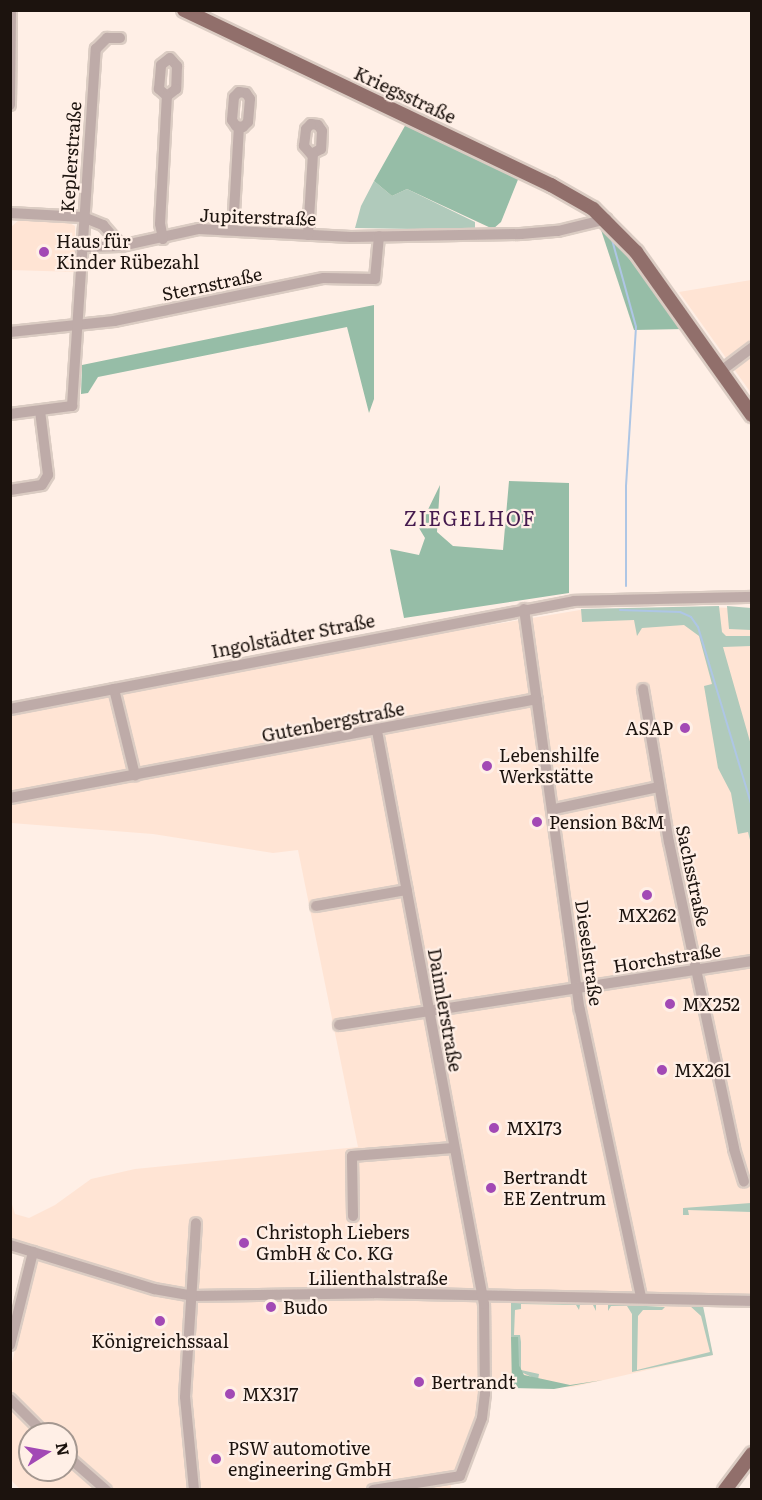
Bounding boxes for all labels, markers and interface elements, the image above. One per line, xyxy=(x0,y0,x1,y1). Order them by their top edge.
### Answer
street label: Kriegsstraße xyxy=(351,62,459,128)
street label: Keplerstraße xyxy=(56,101,86,213)
street label: Jupiterstraße xyxy=(199,204,317,230)
place label: Haus für Kinder Rübezahl xyxy=(56,231,199,274)
marker: Haus für Kinder Rübezahl xyxy=(37,245,51,259)
street label: Sternstraße xyxy=(160,263,264,305)
district label: ZIEGELHOF xyxy=(404,505,536,529)
street label: Ingolstädter Straße xyxy=(209,610,377,662)
street label: Gutenbergstraße xyxy=(260,698,406,746)
place label: ASAP xyxy=(625,717,673,739)
marker: ASAP xyxy=(678,721,692,735)
place label: Lebenshilfe Werkstätte xyxy=(499,745,599,788)
marker: Lebenshilfe Werkstätte xyxy=(480,759,494,773)
place label: Pension B&M xyxy=(549,811,665,833)
marker: Pension B&M xyxy=(530,815,544,829)
street label: Sachsstraße xyxy=(672,823,714,929)
marker: MX262 xyxy=(640,888,654,902)
street label: Dieselstraße xyxy=(571,899,607,1007)
place label: MX262 xyxy=(618,904,676,926)
street label: Horchstraße xyxy=(612,939,722,977)
street label: Daimlerstraße xyxy=(424,947,466,1073)
place label: MX252 xyxy=(682,993,740,1015)
marker: MX252 xyxy=(663,997,677,1011)
place label: MX261 xyxy=(674,1059,731,1081)
marker: MX261 xyxy=(655,1063,669,1077)
place label: MX173 xyxy=(506,1117,562,1139)
marker: MX173 xyxy=(487,1121,501,1135)
place label: Bertrandt EE Zentrum xyxy=(503,1167,606,1210)
marker: Bertrandt EE Zentrum xyxy=(484,1181,498,1195)
place label: Christoph Liebers GmbH & Co. KG xyxy=(256,1222,410,1264)
marker: Christoph Liebers GmbH & Co. KG xyxy=(237,1236,251,1250)
street label: Lilienthalstraße xyxy=(308,1267,448,1289)
place label: Budo xyxy=(283,1296,328,1318)
marker: Budo xyxy=(264,1300,278,1314)
marker: Königreichssaal xyxy=(153,1314,167,1328)
place label: Königreichssaal xyxy=(91,1330,229,1352)
place label: Bertrandt xyxy=(431,1371,515,1393)
marker: Bertrandt xyxy=(412,1375,426,1389)
place label: MX317 xyxy=(242,1383,298,1405)
marker: MX317 xyxy=(223,1387,237,1401)
north arrow xyxy=(18,1422,78,1482)
place label: PSW automotive engineering GmbH xyxy=(228,1438,392,1480)
text: N xyxy=(51,1440,77,1458)
marker: PSW automotive engineering GmbH xyxy=(209,1452,223,1466)

